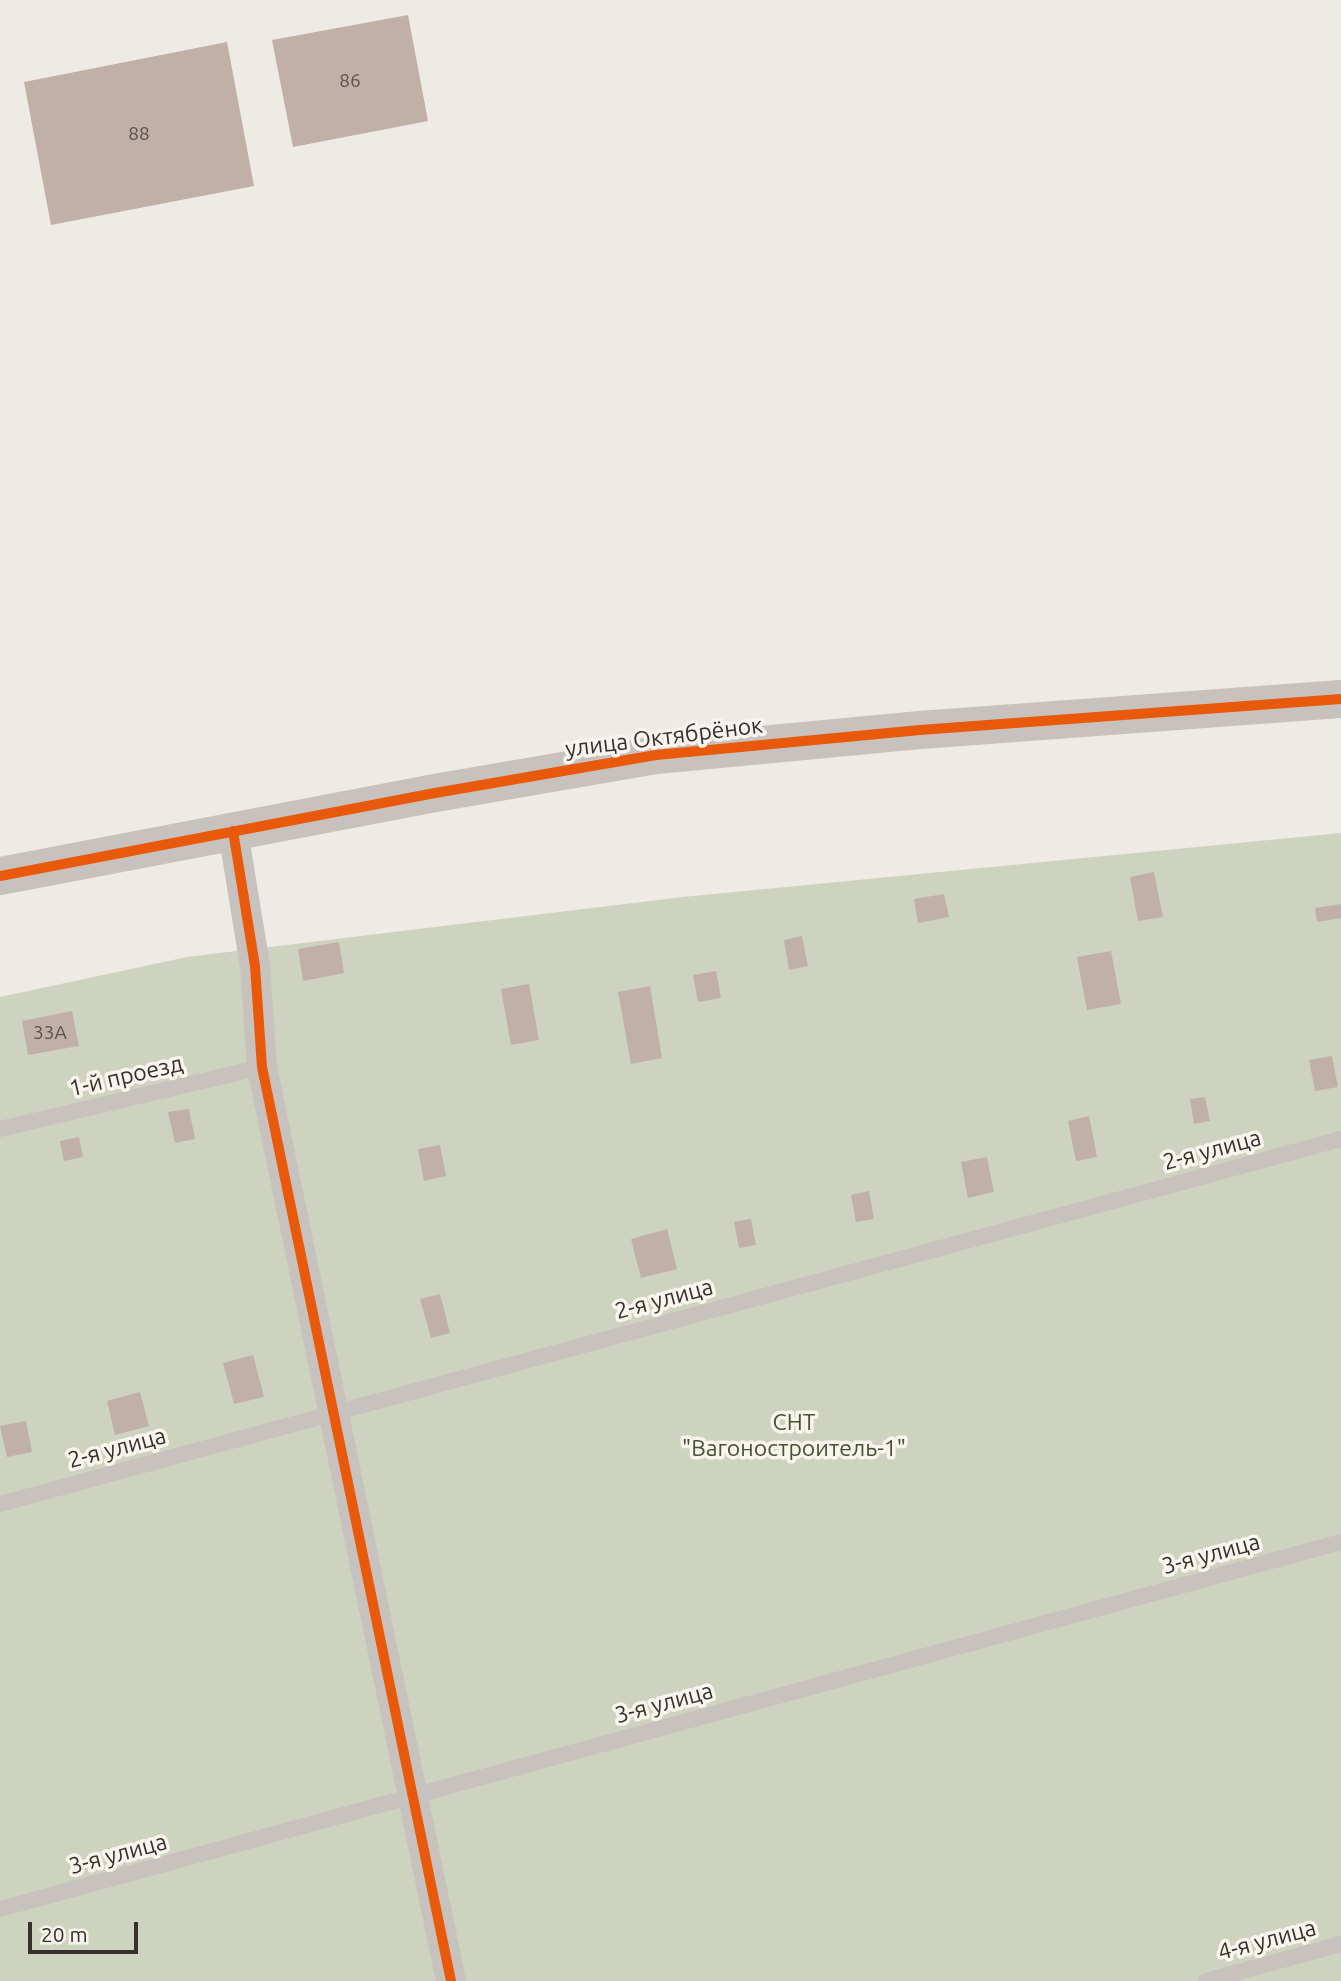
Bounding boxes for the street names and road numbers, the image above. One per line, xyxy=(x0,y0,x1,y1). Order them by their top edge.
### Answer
street label: улица Октябрёнок xyxy=(564,711,764,763)
street label: 1-й проезд xyxy=(66,1050,186,1102)
street label: 2-я улица xyxy=(1160,1124,1264,1176)
street label: 2-я улица xyxy=(612,1273,716,1325)
street label: 2-я улица xyxy=(65,1422,169,1474)
street label: 3-я улица xyxy=(1159,1528,1263,1580)
street label: 3-я улица xyxy=(612,1677,716,1729)
street label: 3-я улица xyxy=(66,1828,170,1880)
street label: 4-я улица xyxy=(1215,1914,1319,1966)

